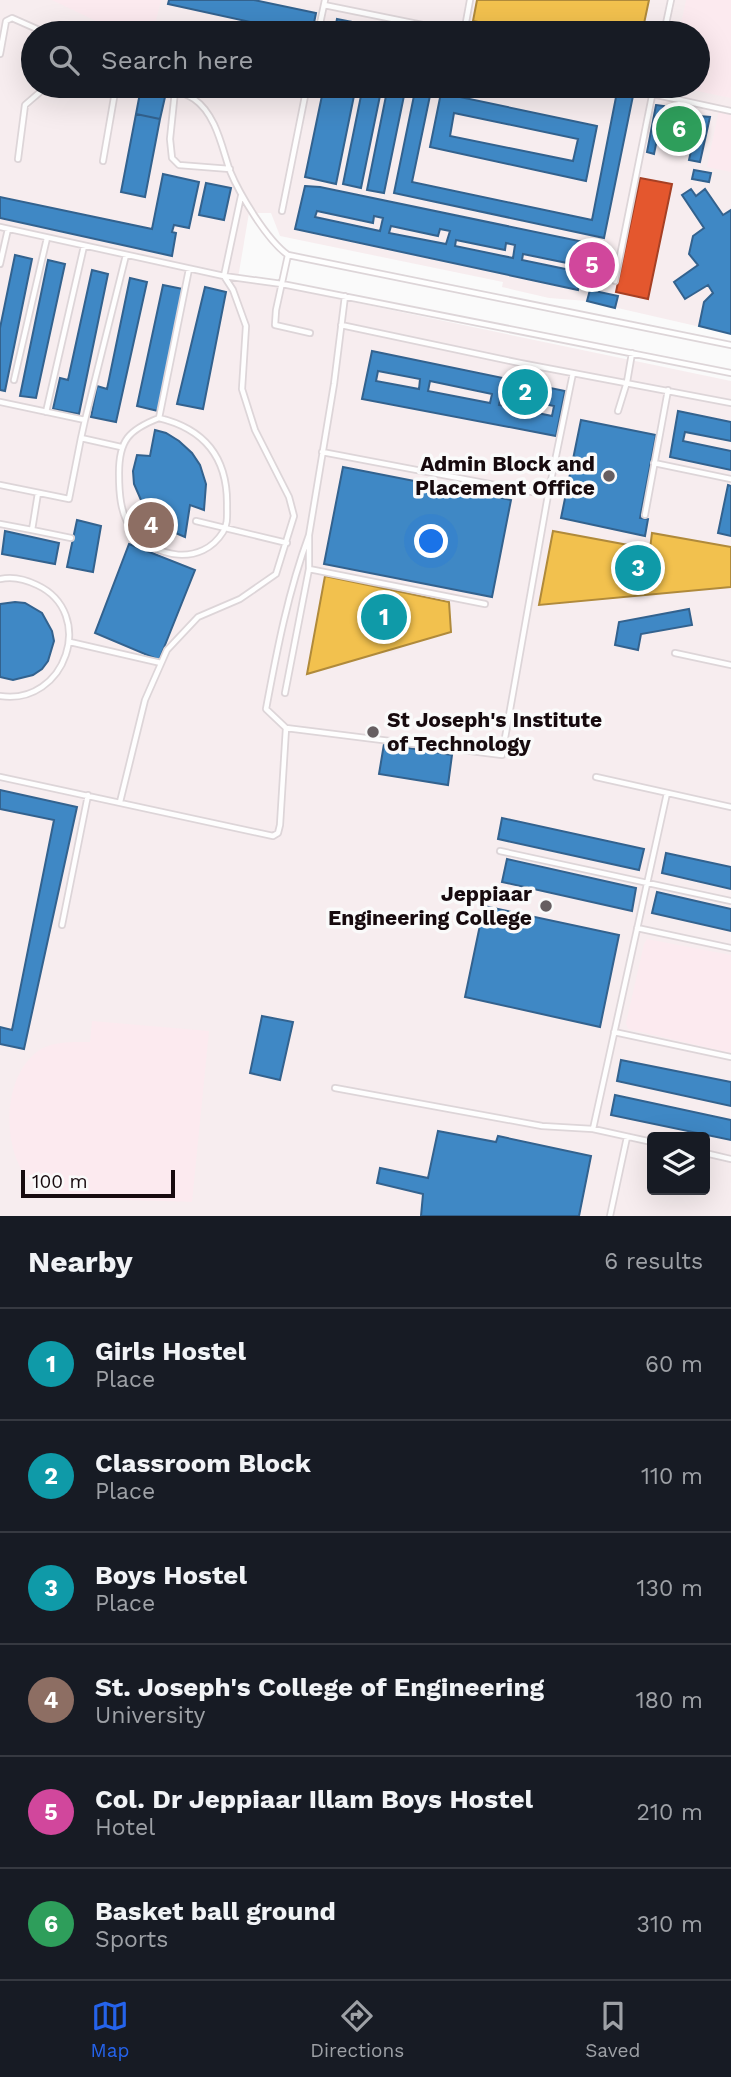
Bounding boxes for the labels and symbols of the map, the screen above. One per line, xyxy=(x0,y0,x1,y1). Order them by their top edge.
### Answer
pin: 6 xyxy=(656,103,702,155)
pin: 5 xyxy=(569,239,615,291)
pin: 2 xyxy=(502,366,548,418)
place label: Admin Block and Placement Office xyxy=(415,451,595,500)
marker: Admin Block and Placement Office xyxy=(601,468,617,484)
pin: 4 xyxy=(128,499,174,551)
your location xyxy=(414,524,448,558)
pin: 3 xyxy=(615,542,661,594)
pin: 1 xyxy=(361,591,407,643)
place label: St Joseph's Institute of Technology xyxy=(387,707,602,756)
marker: St Joseph's Institute of Technology xyxy=(365,724,381,740)
place label: Jeppiaar Engineering College xyxy=(328,881,532,930)
marker: Jeppiaar Engineering College xyxy=(538,898,554,914)
scale bar xyxy=(21,1167,175,1199)

